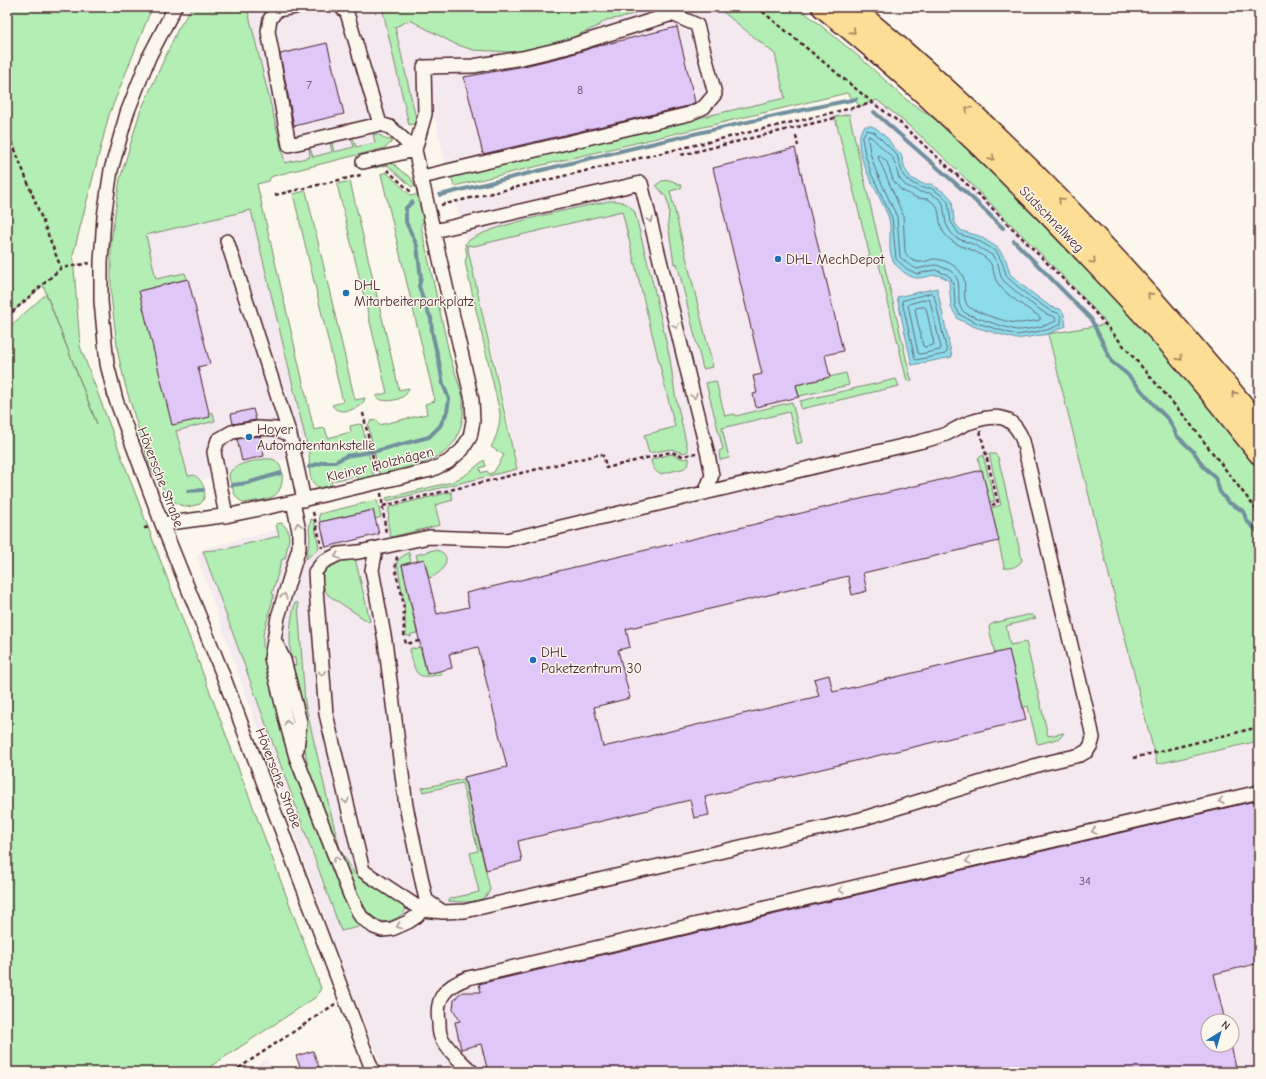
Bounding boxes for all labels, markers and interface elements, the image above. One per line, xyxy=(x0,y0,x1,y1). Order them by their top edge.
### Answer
one-way arrow xyxy=(848,27,855,34)
house number: 7 xyxy=(306,78,312,92)
house number: 8 xyxy=(577,83,583,97)
one-way arrow xyxy=(965,106,973,114)
one-way arrow xyxy=(987,153,995,161)
street label: Südschnellweg xyxy=(1016,183,1088,256)
one-way arrow xyxy=(1059,197,1066,204)
one-way arrow xyxy=(646,217,654,224)
place label: DHL MechDepot xyxy=(786,251,885,268)
marker: DHL MechDepot xyxy=(773,254,783,264)
one-way arrow xyxy=(1088,256,1096,264)
place label: DHL Mitarbeiterparkplatz xyxy=(354,277,474,310)
marker: DHL Mitarbeiterparkplatz xyxy=(341,288,351,298)
one-way arrow xyxy=(1148,292,1155,299)
one-way arrow xyxy=(672,323,680,329)
one-way arrow xyxy=(1176,353,1183,360)
one-way arrow xyxy=(1232,391,1239,398)
one-way arrow xyxy=(689,392,697,399)
place label: Hoyer Automatentankstelle xyxy=(257,421,375,454)
street label: Höversche Straße xyxy=(134,425,187,530)
marker: Hoyer Automatentankstelle xyxy=(244,432,254,442)
street label: Kleiner Holzhägen xyxy=(325,443,435,486)
one-way arrow xyxy=(294,522,302,528)
one-way arrow xyxy=(334,551,341,560)
one-way arrow xyxy=(279,593,288,600)
place label: DHL Paketzentrum 30 xyxy=(541,644,642,677)
marker: DHL Paketzentrum 30 xyxy=(528,655,538,665)
one-way arrow xyxy=(318,670,327,676)
one-way arrow xyxy=(283,720,292,727)
street label: Höversche Straße xyxy=(252,726,305,831)
one-way arrow xyxy=(341,797,350,804)
one-way arrow xyxy=(1218,797,1224,805)
one-way arrow xyxy=(1091,826,1098,834)
one-way arrow xyxy=(332,855,340,862)
one-way arrow xyxy=(965,856,971,864)
house number: 34 xyxy=(1079,874,1091,888)
one-way arrow xyxy=(838,886,845,894)
one-way arrow xyxy=(396,921,404,929)
north arrow xyxy=(1200,1013,1240,1053)
text: N xyxy=(1219,1018,1232,1033)

